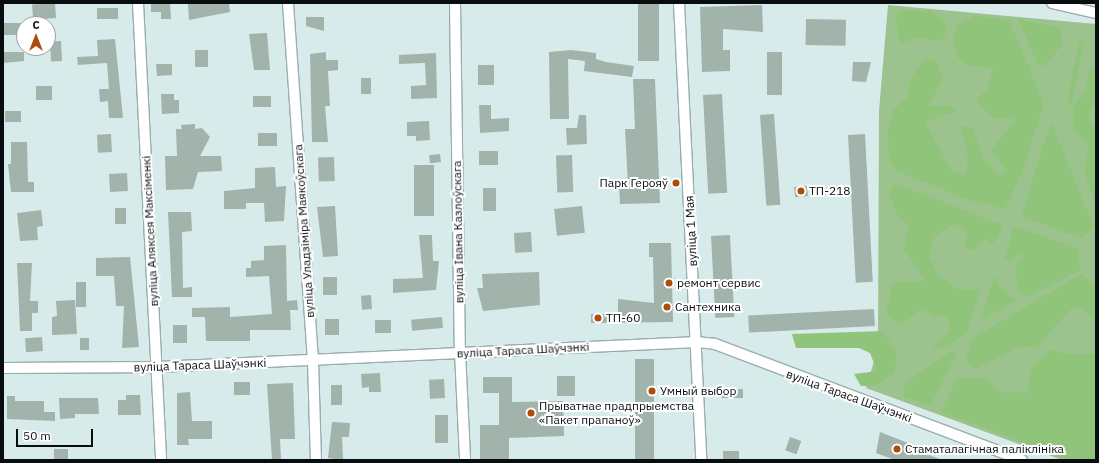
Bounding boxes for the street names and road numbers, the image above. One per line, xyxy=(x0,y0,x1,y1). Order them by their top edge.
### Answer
street label: вуліца Уладзіміра Маякоўскага xyxy=(291,144,317,318)
street label: вуліца Аляксея Максіменкі xyxy=(139,155,161,307)
street label: вуліца Івана Казлоўскага xyxy=(450,161,466,303)
street label: вуліца 1 Мая xyxy=(682,195,700,267)
street label: вуліца Тараса Шаўчэнкі xyxy=(456,339,590,361)
street label: вуліца Тараса Шаўчэнкі xyxy=(133,355,267,375)
street label: вуліца Тараса Шаўчэнкі xyxy=(784,367,914,425)

